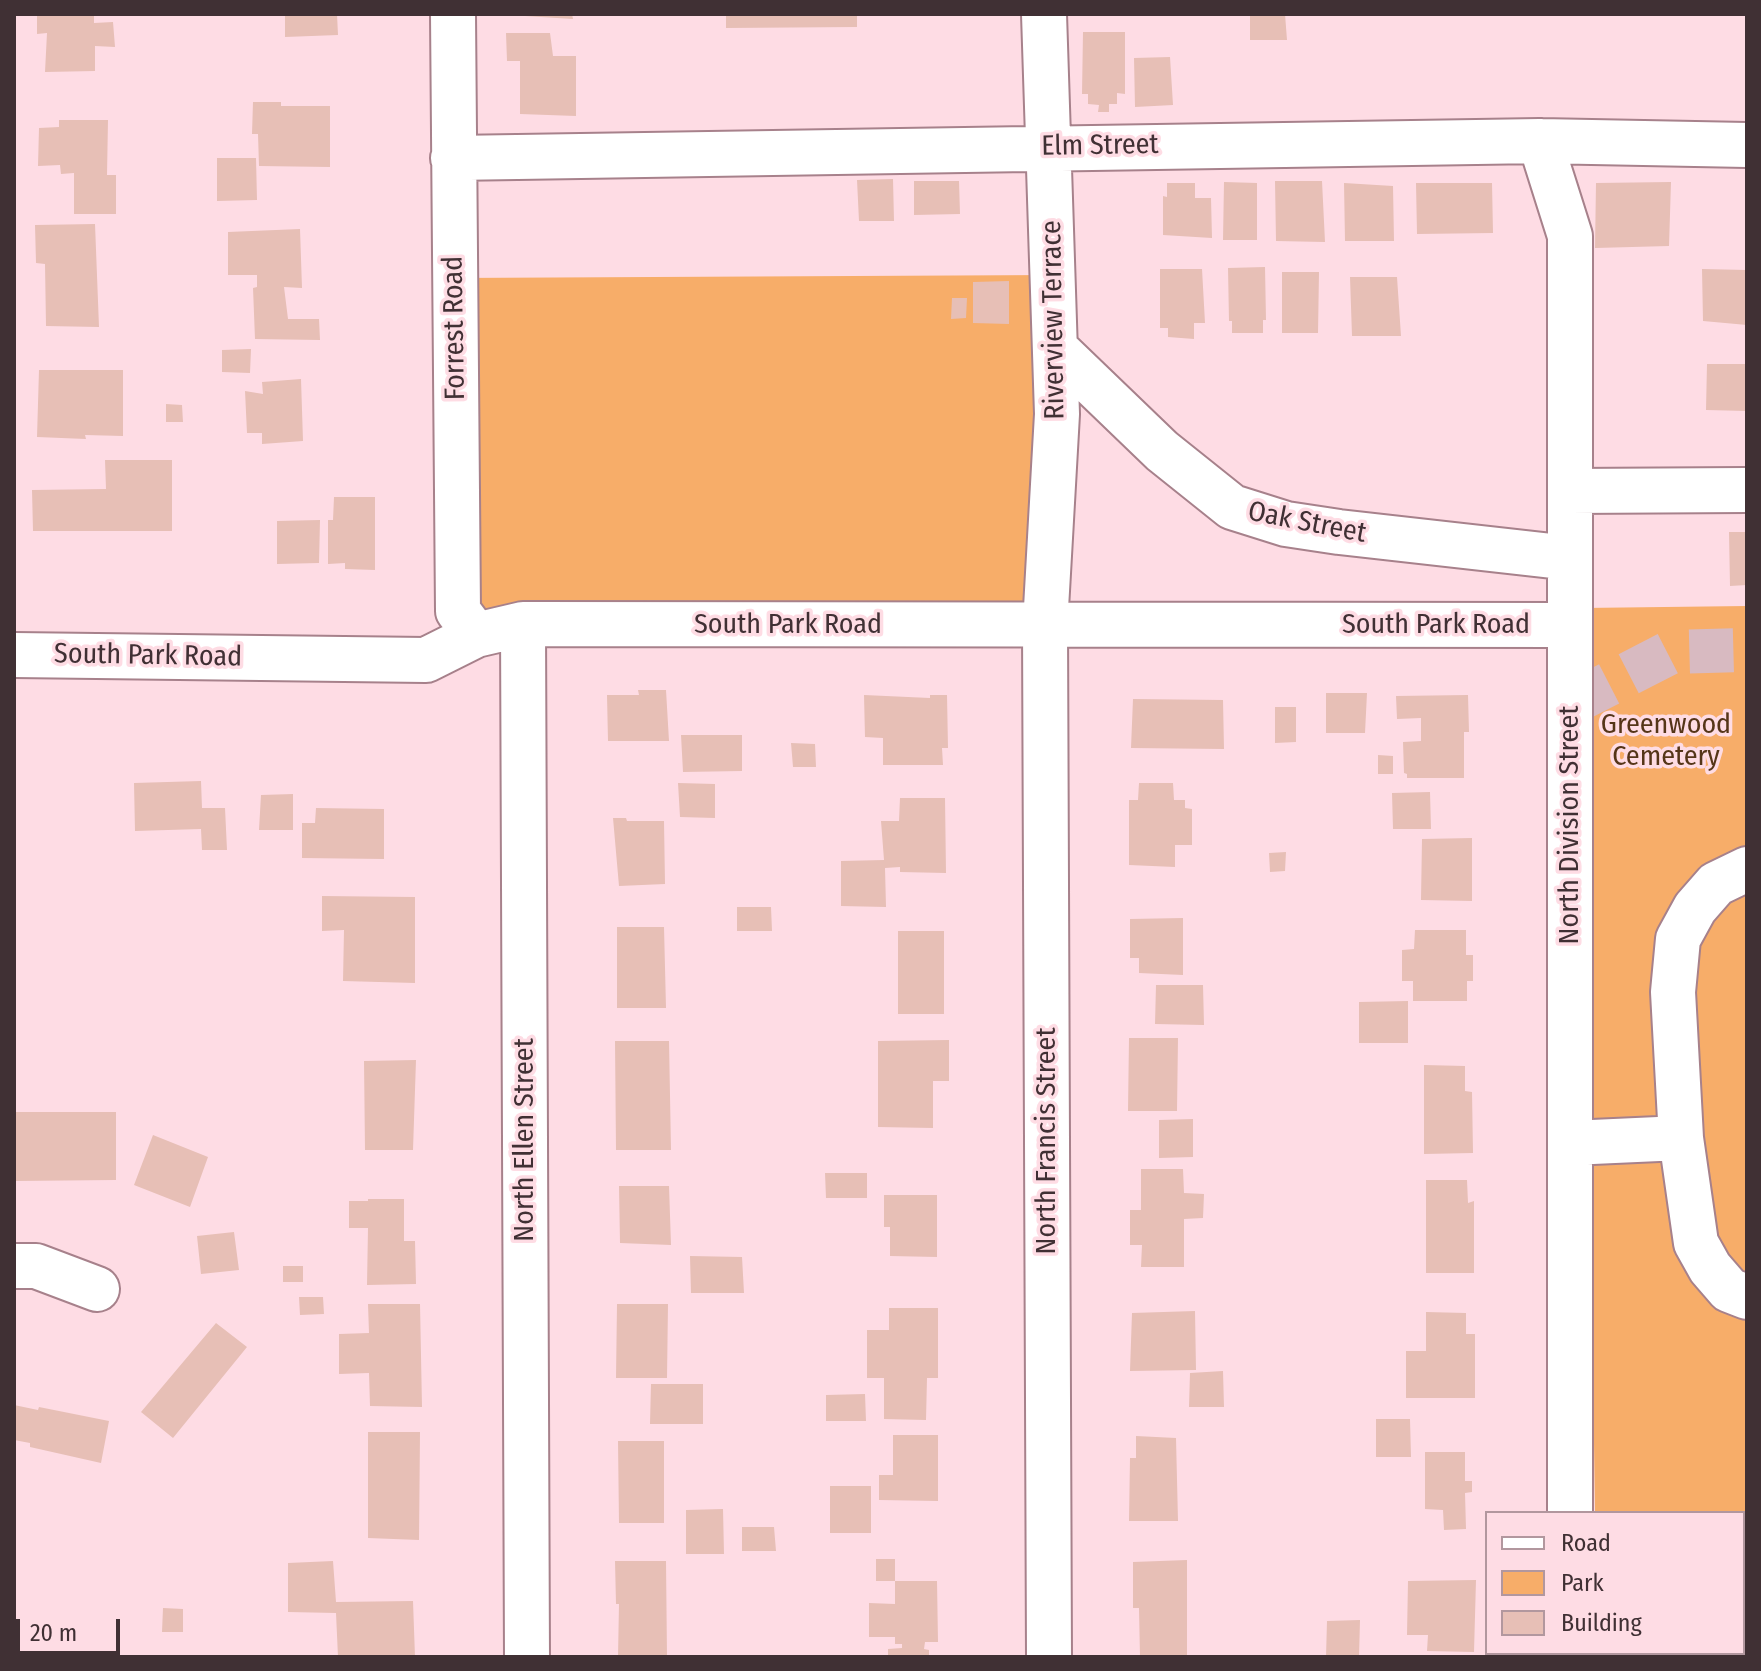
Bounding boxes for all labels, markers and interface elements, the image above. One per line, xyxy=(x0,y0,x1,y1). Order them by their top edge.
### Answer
street label: Elm Street xyxy=(1041,128,1159,164)
street label: Riverview Terrace xyxy=(1035,220,1073,420)
street label: Forrest Road xyxy=(437,256,473,400)
street label: Oak Street xyxy=(1245,495,1369,551)
street label: South Park Road xyxy=(694,608,882,642)
street label: South Park Road xyxy=(1342,608,1530,642)
street label: South Park Road xyxy=(54,638,242,674)
street label: North Division Street xyxy=(1553,706,1587,944)
park label: Greenwood Cemetery xyxy=(1601,708,1731,774)
street label: North Francis Street xyxy=(1030,1027,1064,1255)
street label: North Ellen Street xyxy=(508,1038,542,1242)
legend xyxy=(1485,1511,1745,1655)
text: Road xyxy=(1561,1529,1611,1557)
text: Park xyxy=(1561,1569,1604,1597)
scale bar xyxy=(20,1603,124,1653)
text: Building xyxy=(1561,1609,1642,1637)
text: 20 m xyxy=(30,1619,77,1647)

